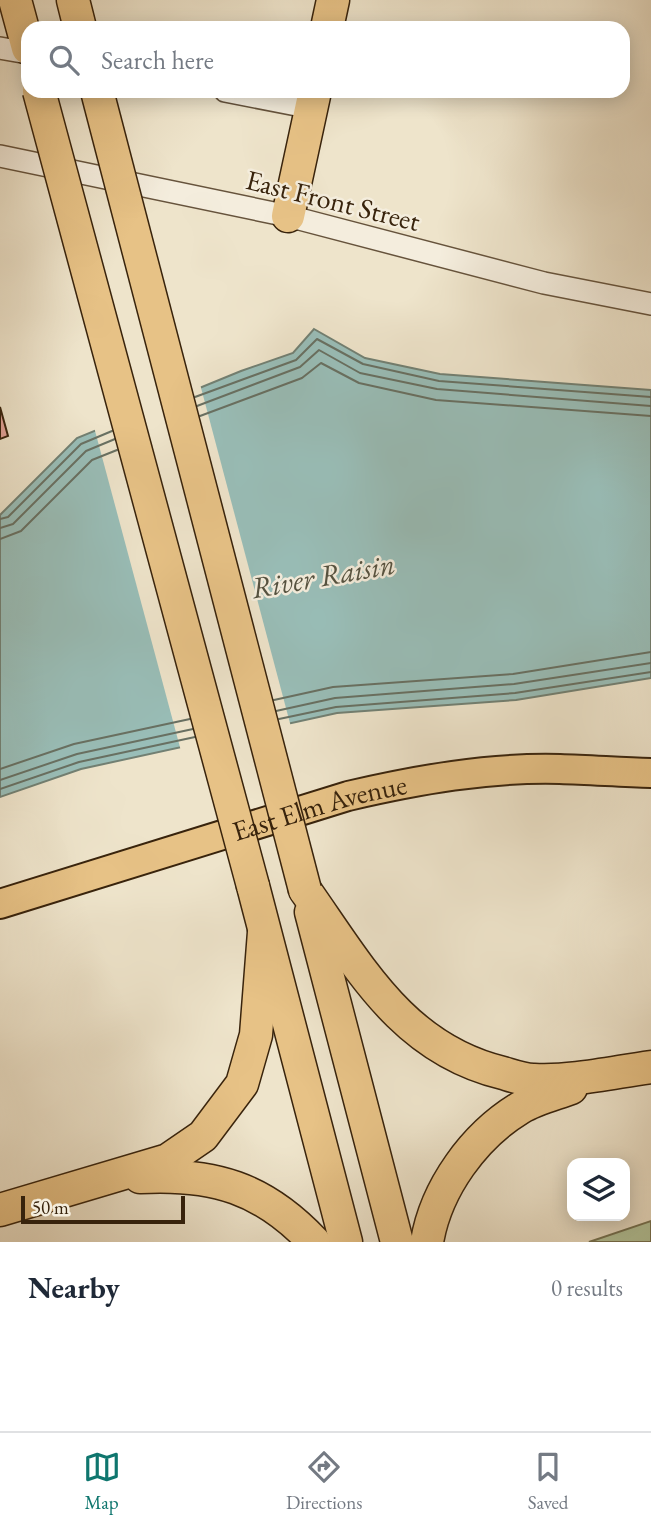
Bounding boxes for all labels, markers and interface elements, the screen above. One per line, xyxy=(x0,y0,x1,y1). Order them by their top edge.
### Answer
search box xyxy=(21,21,630,98)
icon: search xyxy=(45,41,83,79)
text: Search here xyxy=(101,43,214,77)
street label: East Front Street xyxy=(242,161,424,239)
water label: River Raisin xyxy=(248,544,398,607)
street label: East Elm Avenue xyxy=(228,766,410,849)
map controls xyxy=(567,1158,630,1221)
button: layers xyxy=(567,1158,630,1221)
scale bar xyxy=(21,1193,186,1225)
text: 50 m xyxy=(32,1195,69,1220)
text: Nearby xyxy=(28,1268,120,1307)
text: 0 results xyxy=(551,1273,623,1303)
tab: Map xyxy=(83,1448,121,1515)
tab: Directions xyxy=(286,1448,362,1515)
tab: Saved xyxy=(528,1448,568,1515)

